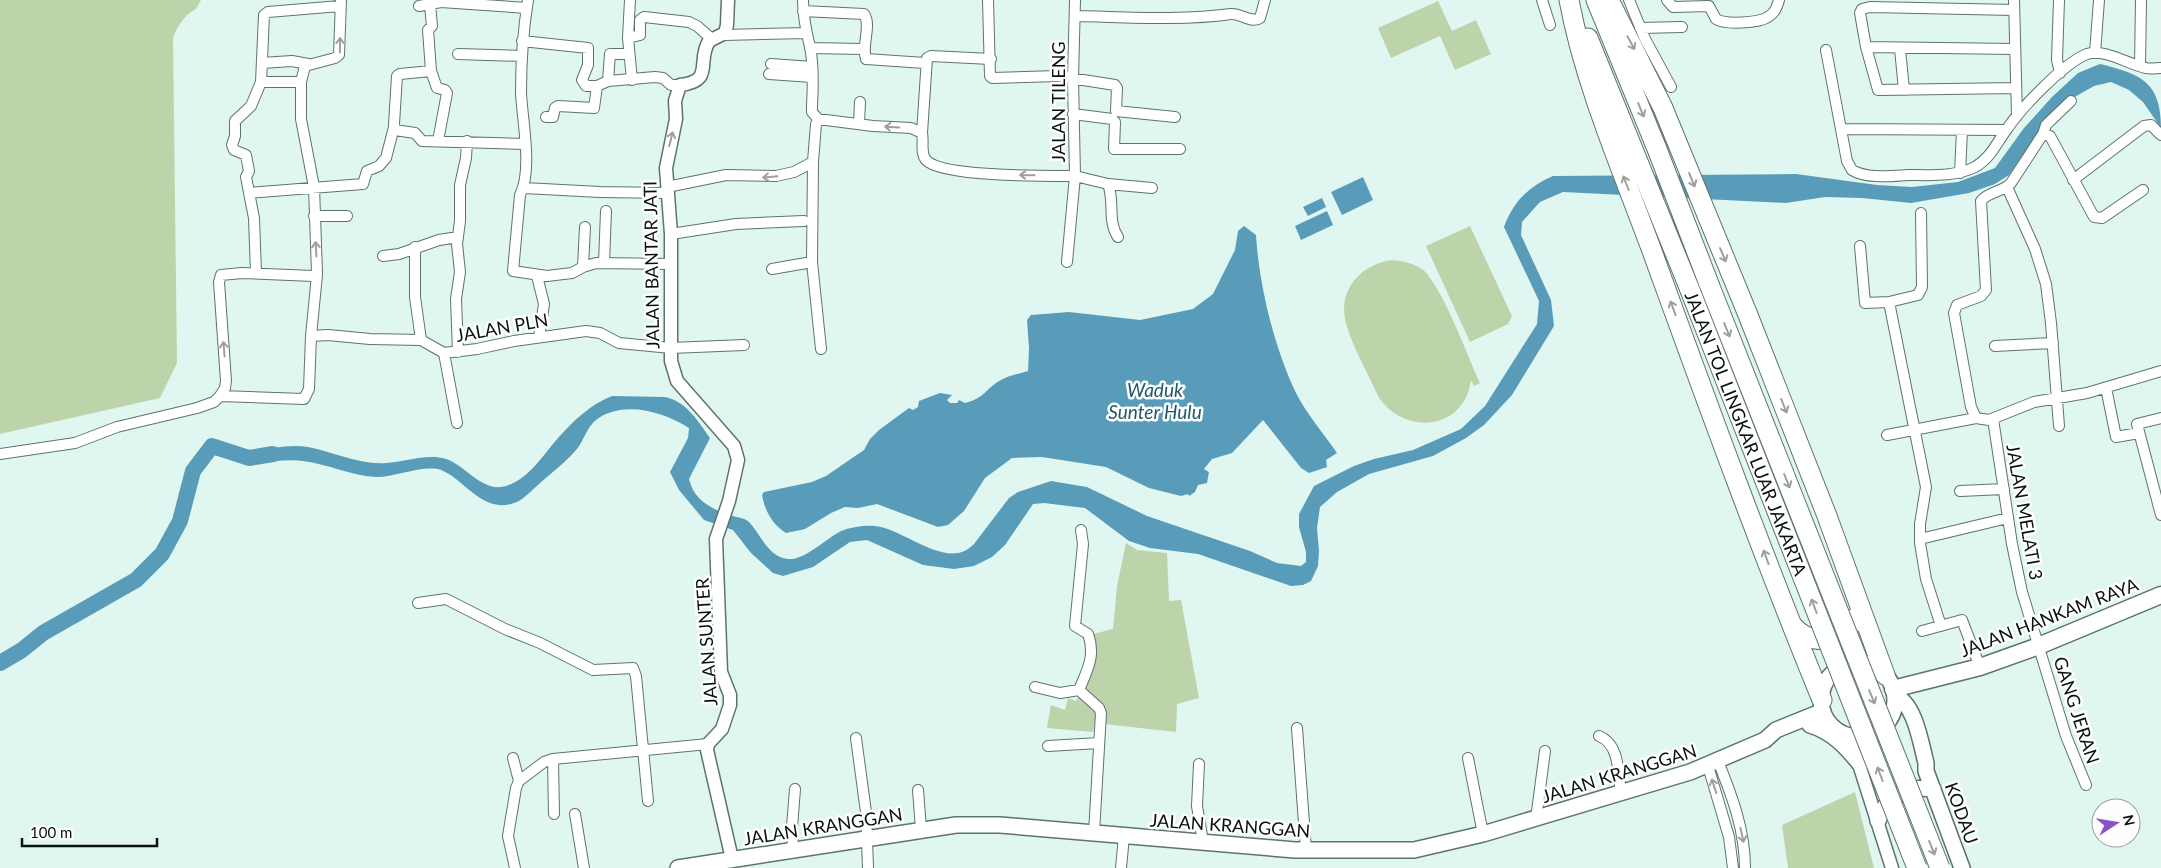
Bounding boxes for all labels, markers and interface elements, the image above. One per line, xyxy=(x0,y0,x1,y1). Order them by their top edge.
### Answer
one-way arrow xyxy=(1627,35,1636,50)
one-way arrow xyxy=(335,37,345,53)
street label: JALAN TILENG xyxy=(1047,41,1069,163)
one-way arrow xyxy=(1636,102,1646,117)
one-way arrow xyxy=(884,123,900,132)
one-way arrow xyxy=(667,131,677,147)
one-way arrow xyxy=(1019,170,1036,180)
one-way arrow xyxy=(762,172,778,181)
one-way arrow xyxy=(1688,172,1697,187)
one-way arrow xyxy=(1621,176,1630,191)
street label: JALAN BANTAR JATI xyxy=(639,181,663,349)
one-way arrow xyxy=(312,241,321,257)
one-way arrow xyxy=(1719,247,1728,262)
street label: JALAN TOL LINGKAR LUAR JAKARTA xyxy=(1681,288,1812,579)
one-way arrow xyxy=(1668,301,1677,316)
street label: JALAN PLN xyxy=(454,308,550,346)
one-way arrow xyxy=(1723,321,1732,337)
one-way arrow xyxy=(219,341,228,357)
water label: Waduk Sunter Hulu xyxy=(1108,378,1202,423)
one-way arrow xyxy=(1779,398,1789,413)
street label: JALAN MELATI 3 xyxy=(2002,442,2048,582)
one-way arrow xyxy=(1782,473,1792,488)
one-way arrow xyxy=(1761,550,1770,565)
street label: JALAN HANKAM RAYA xyxy=(1957,573,2142,661)
street label: JALAN SUNTER xyxy=(690,576,721,707)
one-way arrow xyxy=(1809,599,1819,614)
street label: GANG JERAN xyxy=(2049,654,2105,766)
one-way arrow xyxy=(1868,689,1877,704)
street label: JALAN KRANGGAN xyxy=(1539,739,1699,807)
one-way arrow xyxy=(1875,767,1885,782)
one-way arrow xyxy=(1709,778,1719,794)
street label: KODAU xyxy=(1941,779,1983,847)
north arrow xyxy=(2091,798,2141,848)
street label: JALAN KRANGGAN xyxy=(742,803,904,849)
street label: JALAN KRANGGAN xyxy=(1149,808,1311,842)
text: N xyxy=(2120,813,2139,827)
scale bar xyxy=(22,816,158,848)
text: 100 m xyxy=(30,823,72,841)
one-way arrow xyxy=(1738,826,1748,842)
one-way arrow xyxy=(1928,840,1937,855)

